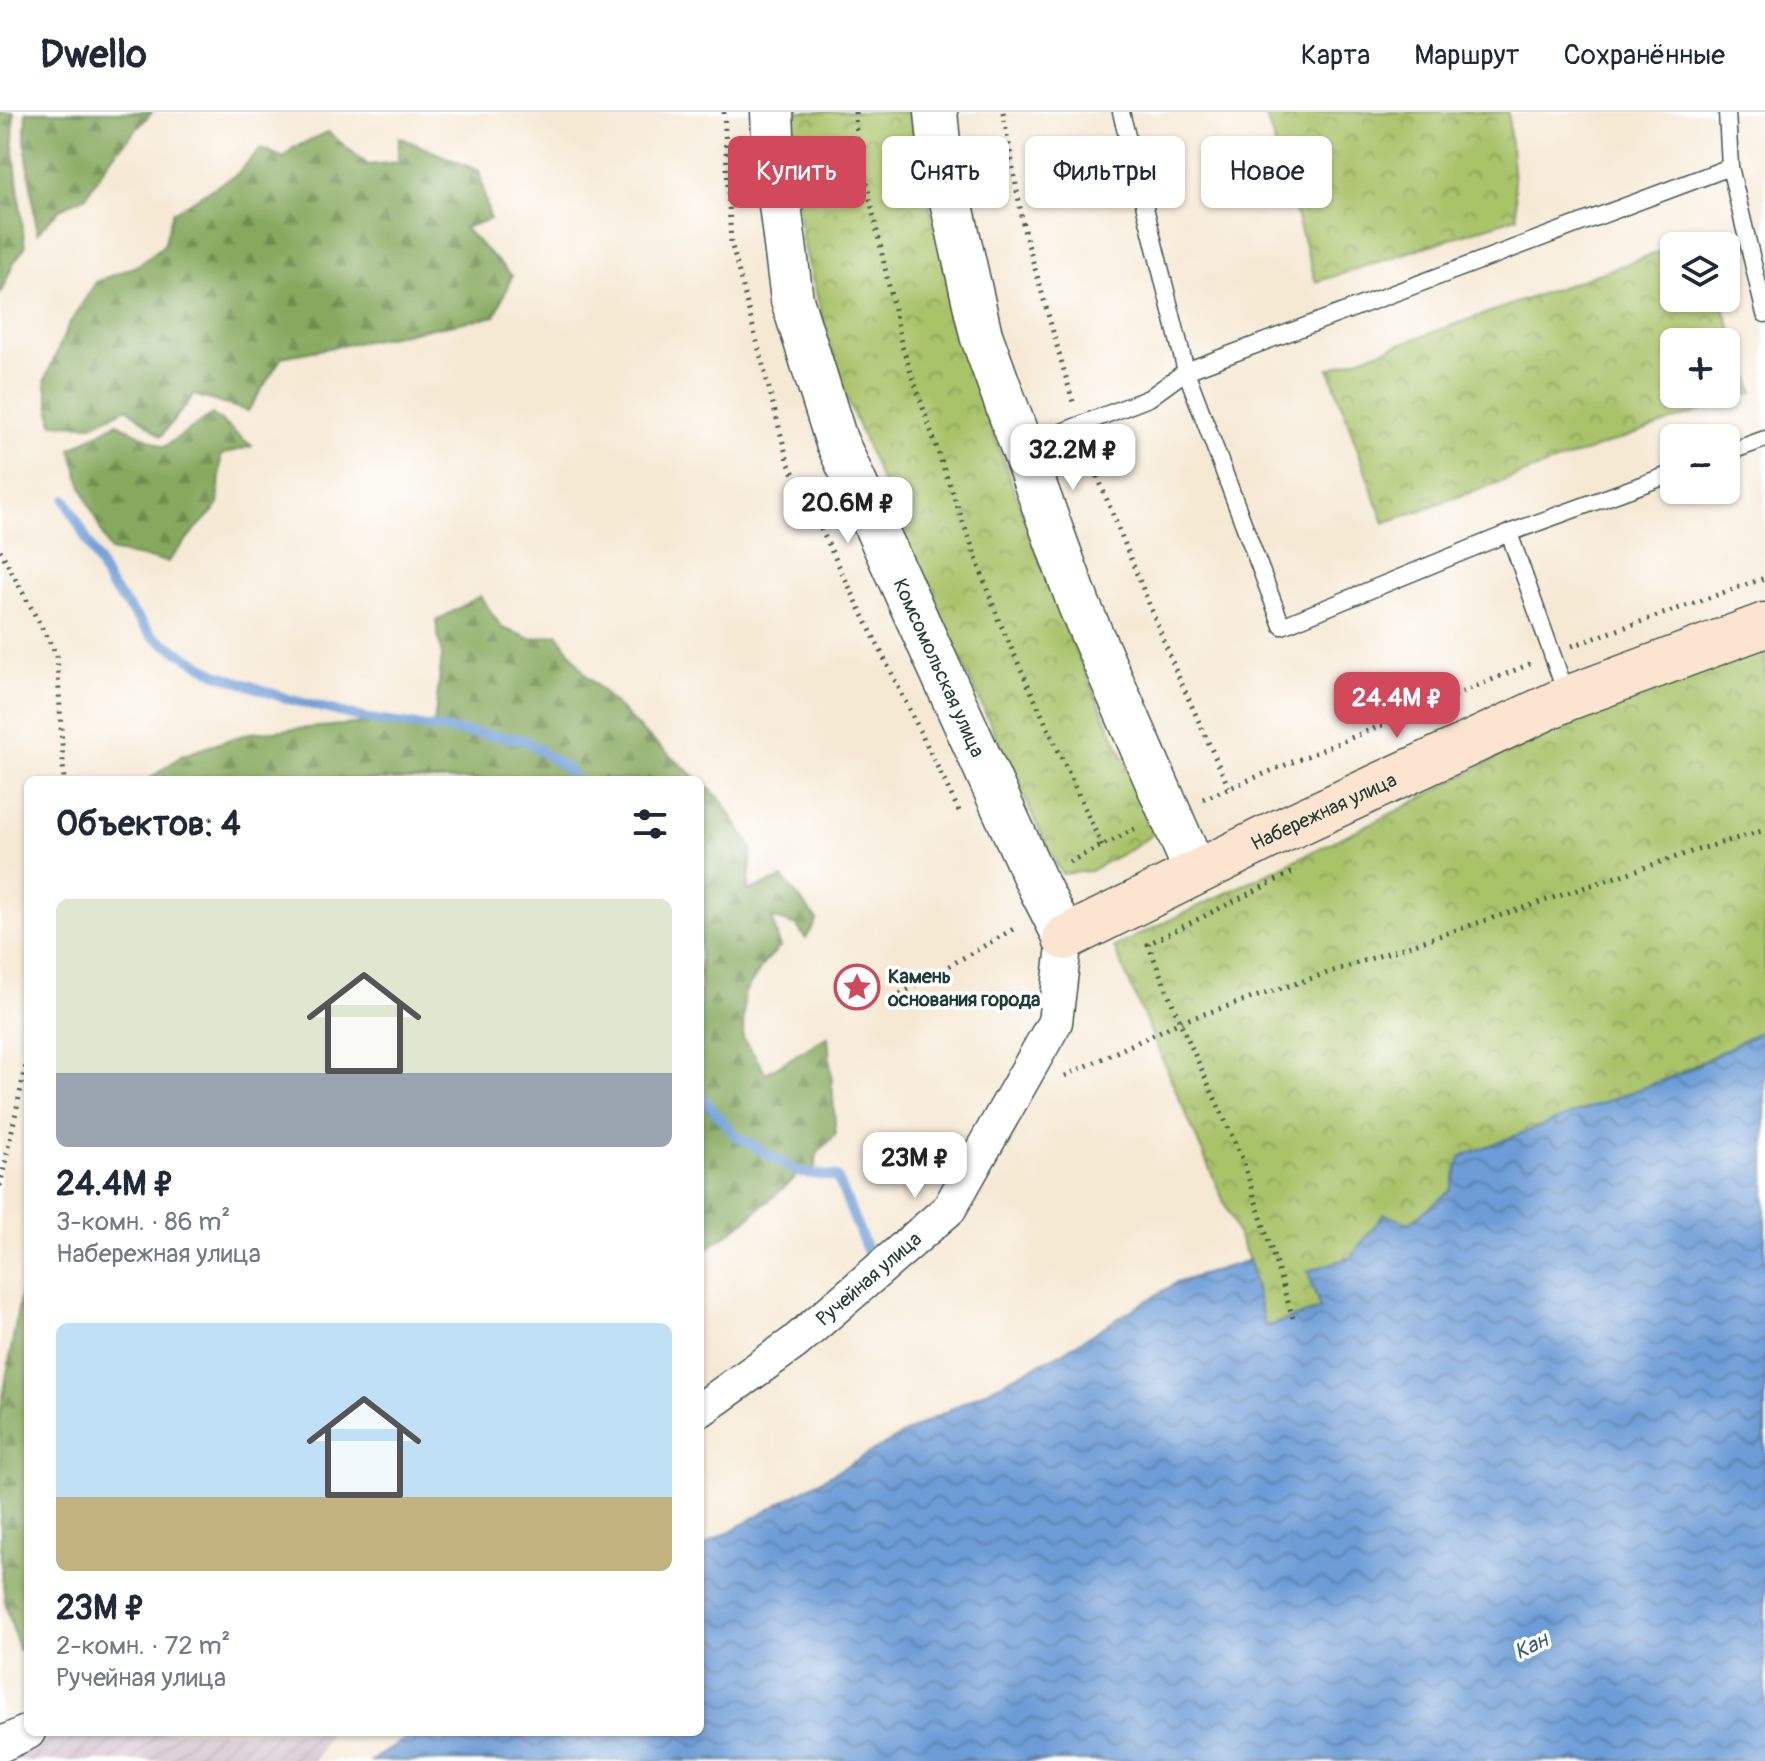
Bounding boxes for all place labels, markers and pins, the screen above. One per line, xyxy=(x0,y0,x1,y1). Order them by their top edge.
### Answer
pin: 32.2M ₽ xyxy=(999,424,1147,492)
pin: 20.6M ₽ xyxy=(774,477,922,545)
pin: 24.4M ₽ xyxy=(1323,672,1471,740)
place icon: Камень основания города xyxy=(833,963,881,1011)
place label: Камень основания города xyxy=(887,964,1040,1012)
pin: 23M ₽ xyxy=(859,1132,971,1200)

